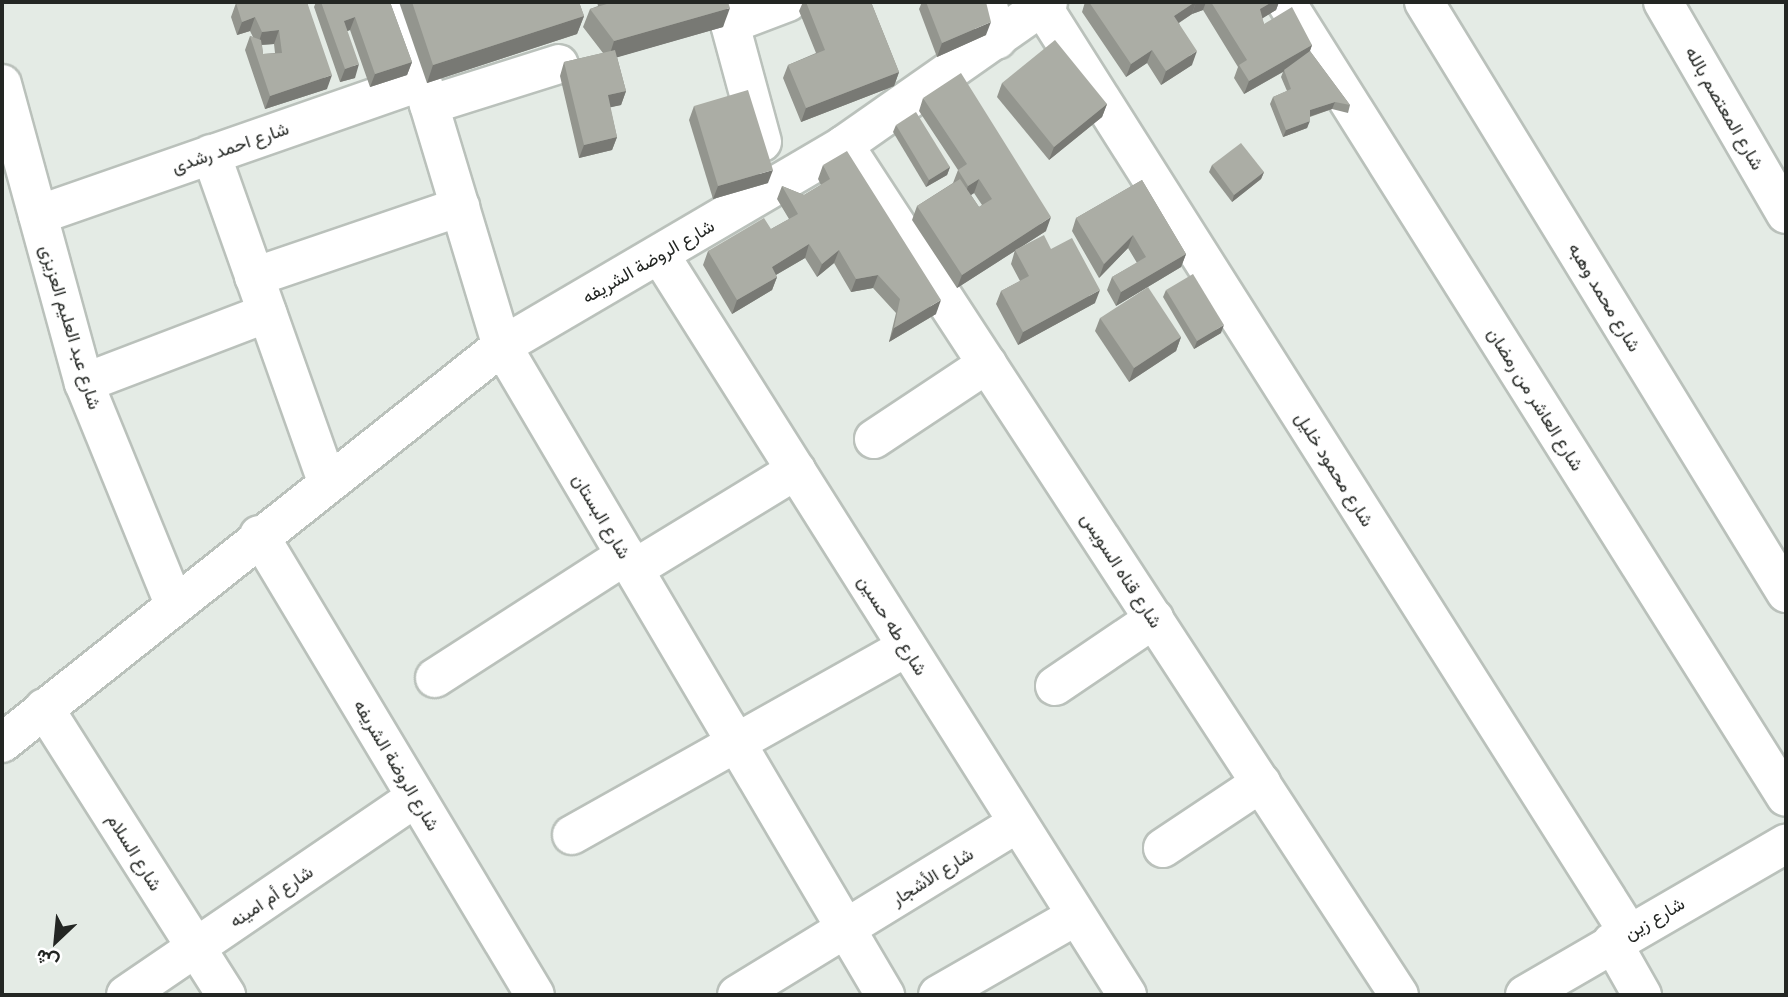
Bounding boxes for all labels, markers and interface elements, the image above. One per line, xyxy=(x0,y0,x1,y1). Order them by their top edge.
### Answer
street label: شارع المعتصم بالله xyxy=(1681,43,1769,173)
street label: شارع احمد رشدى xyxy=(169,117,291,177)
street label: شارع الروضة الشريفه xyxy=(578,214,718,308)
street label: شارع محمد وهبه xyxy=(1564,239,1646,355)
street label: شارع عبد العليم العزيزى xyxy=(36,242,106,412)
street label: شارع العاشر من رمضان xyxy=(1483,324,1589,474)
street label: شارع محمود خليل xyxy=(1291,408,1379,530)
street label: شارع البستان xyxy=(568,470,636,562)
street label: شارع قناه السويس xyxy=(1077,508,1167,632)
street label: شارع طه حسين xyxy=(854,571,932,679)
street label: شارع الروضة الشريفه xyxy=(349,696,445,834)
street label: شارع السلام xyxy=(103,809,167,895)
street label: شارع الأشجار xyxy=(887,842,977,910)
street label: شارع أم امينه xyxy=(225,860,317,932)
street label: شارع زين xyxy=(1620,892,1688,944)
north arrow xyxy=(21,906,91,976)
text: ش xyxy=(31,945,62,976)

